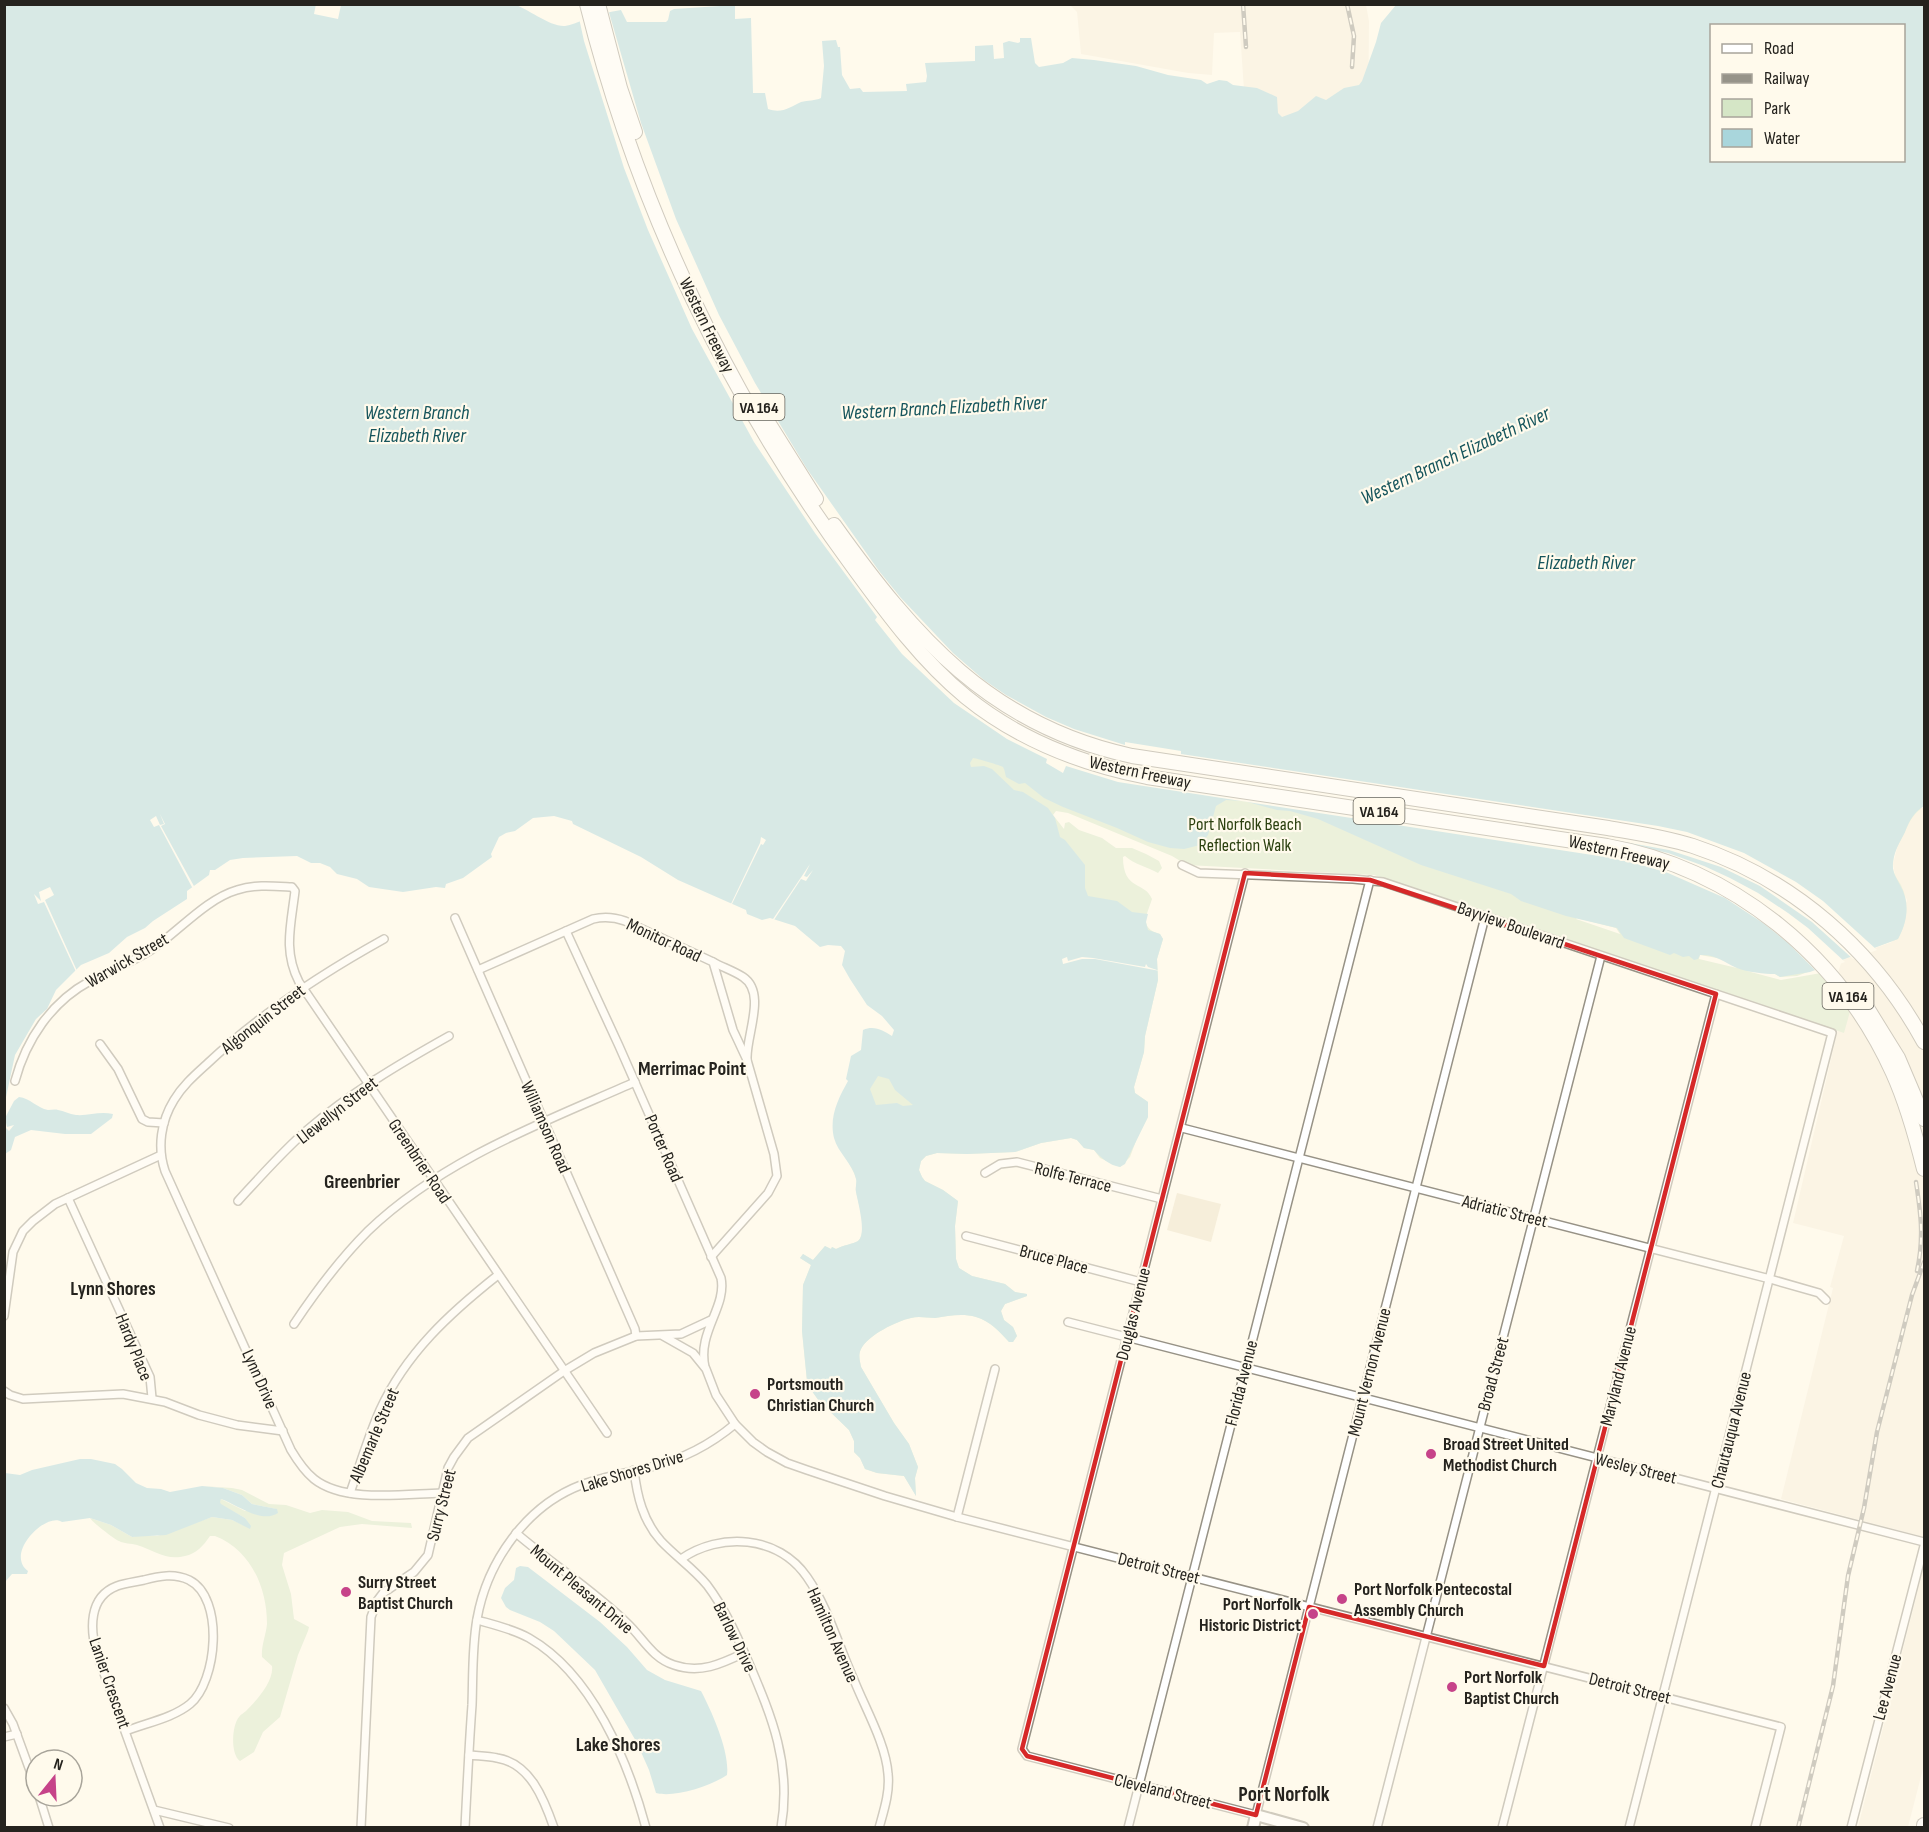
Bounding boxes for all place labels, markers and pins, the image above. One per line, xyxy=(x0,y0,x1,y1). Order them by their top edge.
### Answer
place label: Portsmouth Christian Church xyxy=(767,1374,874,1416)
marker: Portsmouth Christian Church xyxy=(748,1387,762,1401)
place label: Broad Street United Methodist Church xyxy=(1443,1434,1569,1476)
marker: Broad Street United Methodist Church xyxy=(1424,1447,1438,1461)
place label: Surry Street Baptist Church xyxy=(358,1572,453,1614)
place label: Port Norfolk Pentecostal Assembly Church xyxy=(1353,1579,1512,1621)
marker: Surry Street Baptist Church xyxy=(339,1585,353,1599)
marker: Port Norfolk Pentecostal Assembly Church xyxy=(1335,1592,1349,1606)
place label: Port Norfolk Historic District xyxy=(1199,1594,1301,1636)
marker: Port Norfolk Historic District xyxy=(1306,1607,1320,1621)
place label: Port Norfolk Baptist Church xyxy=(1464,1667,1559,1709)
marker: Port Norfolk Baptist Church xyxy=(1445,1680,1459,1694)

